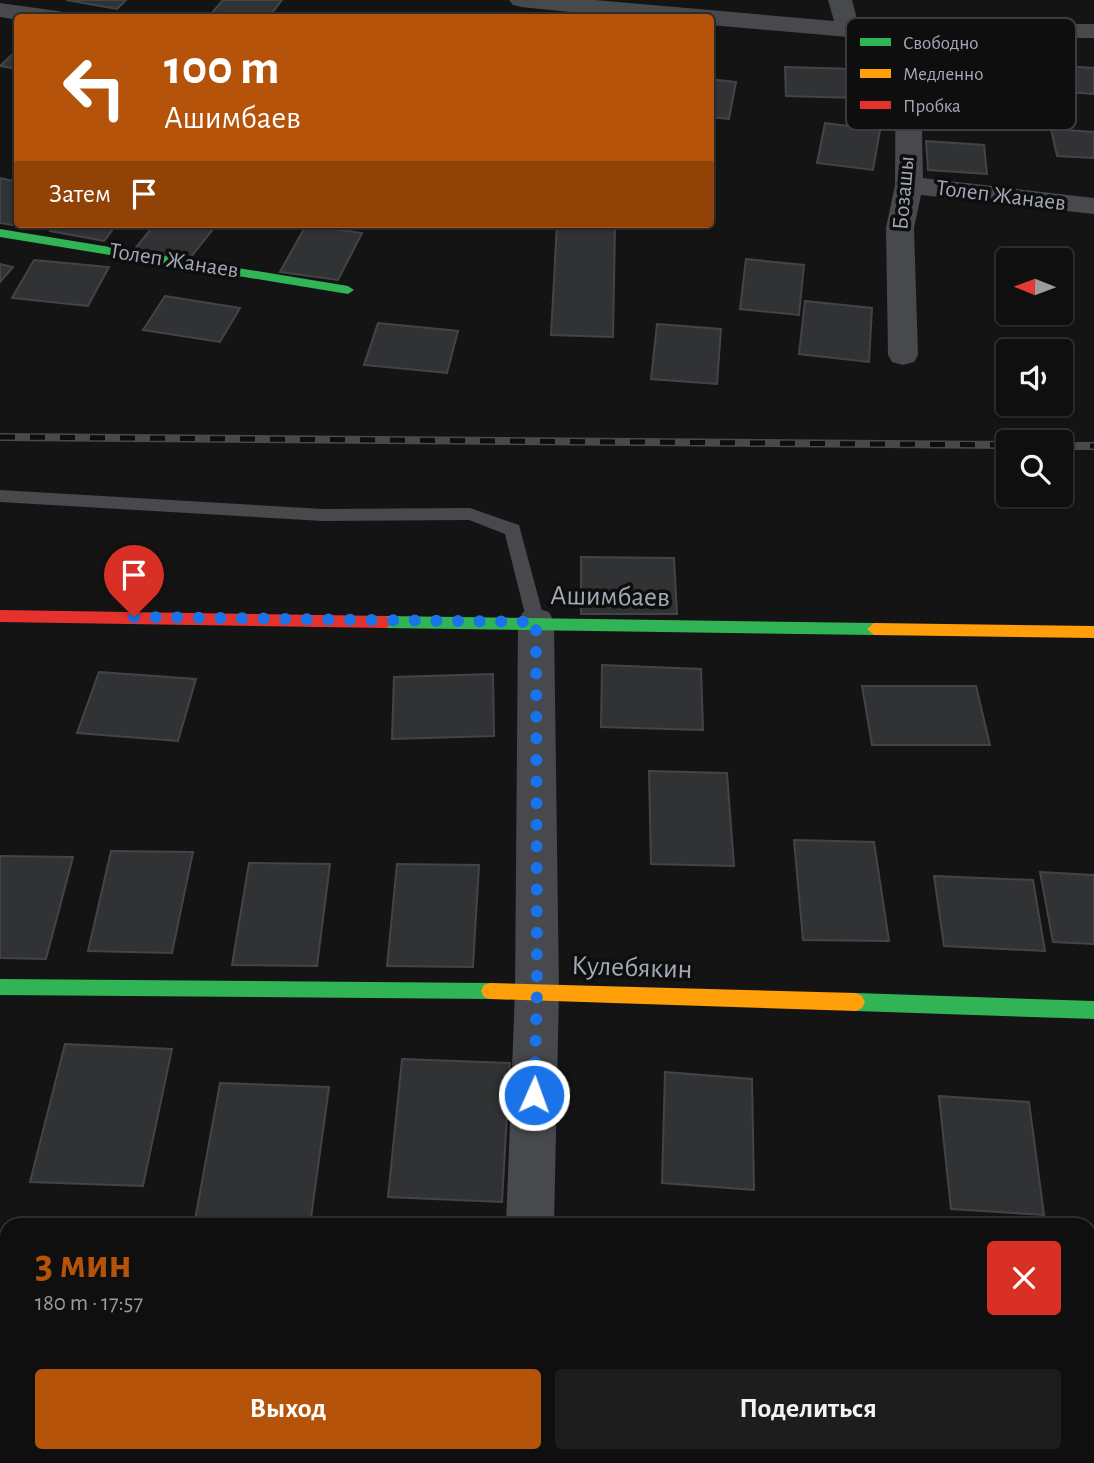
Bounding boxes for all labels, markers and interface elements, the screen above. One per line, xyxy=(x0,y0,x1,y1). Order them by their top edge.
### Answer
legend xyxy=(846,18,1076,130)
text: Свободно xyxy=(903,34,979,53)
icon: left xyxy=(49,42,140,133)
text: 100 m xyxy=(164,44,280,93)
text: Медленно xyxy=(903,65,983,84)
text: Пробка xyxy=(903,97,961,116)
text: Ашимбаев xyxy=(164,102,301,134)
street label: Бозашы xyxy=(889,155,919,231)
icon: arrive xyxy=(125,175,163,213)
street label: Толеп Жанаев xyxy=(935,177,1067,215)
text: Затем xyxy=(49,181,111,207)
street label: Толеп Жанаев xyxy=(108,239,240,283)
north arrow xyxy=(996,248,1073,326)
map controls xyxy=(996,248,1073,507)
button: sound xyxy=(996,339,1073,416)
button: search xyxy=(996,430,1073,507)
pin xyxy=(104,545,164,617)
icon: arrive xyxy=(115,556,153,594)
street label: Ашимбаев xyxy=(550,582,670,612)
street label: Кулебякин xyxy=(571,952,693,984)
position arrow xyxy=(497,1058,571,1132)
button: close xyxy=(987,1241,1061,1315)
text: 3 мин xyxy=(35,1243,132,1285)
text: 180 m · 17:57 xyxy=(35,1292,143,1315)
button: Выход xyxy=(35,1369,541,1449)
button: Поделиться xyxy=(555,1369,1061,1449)

